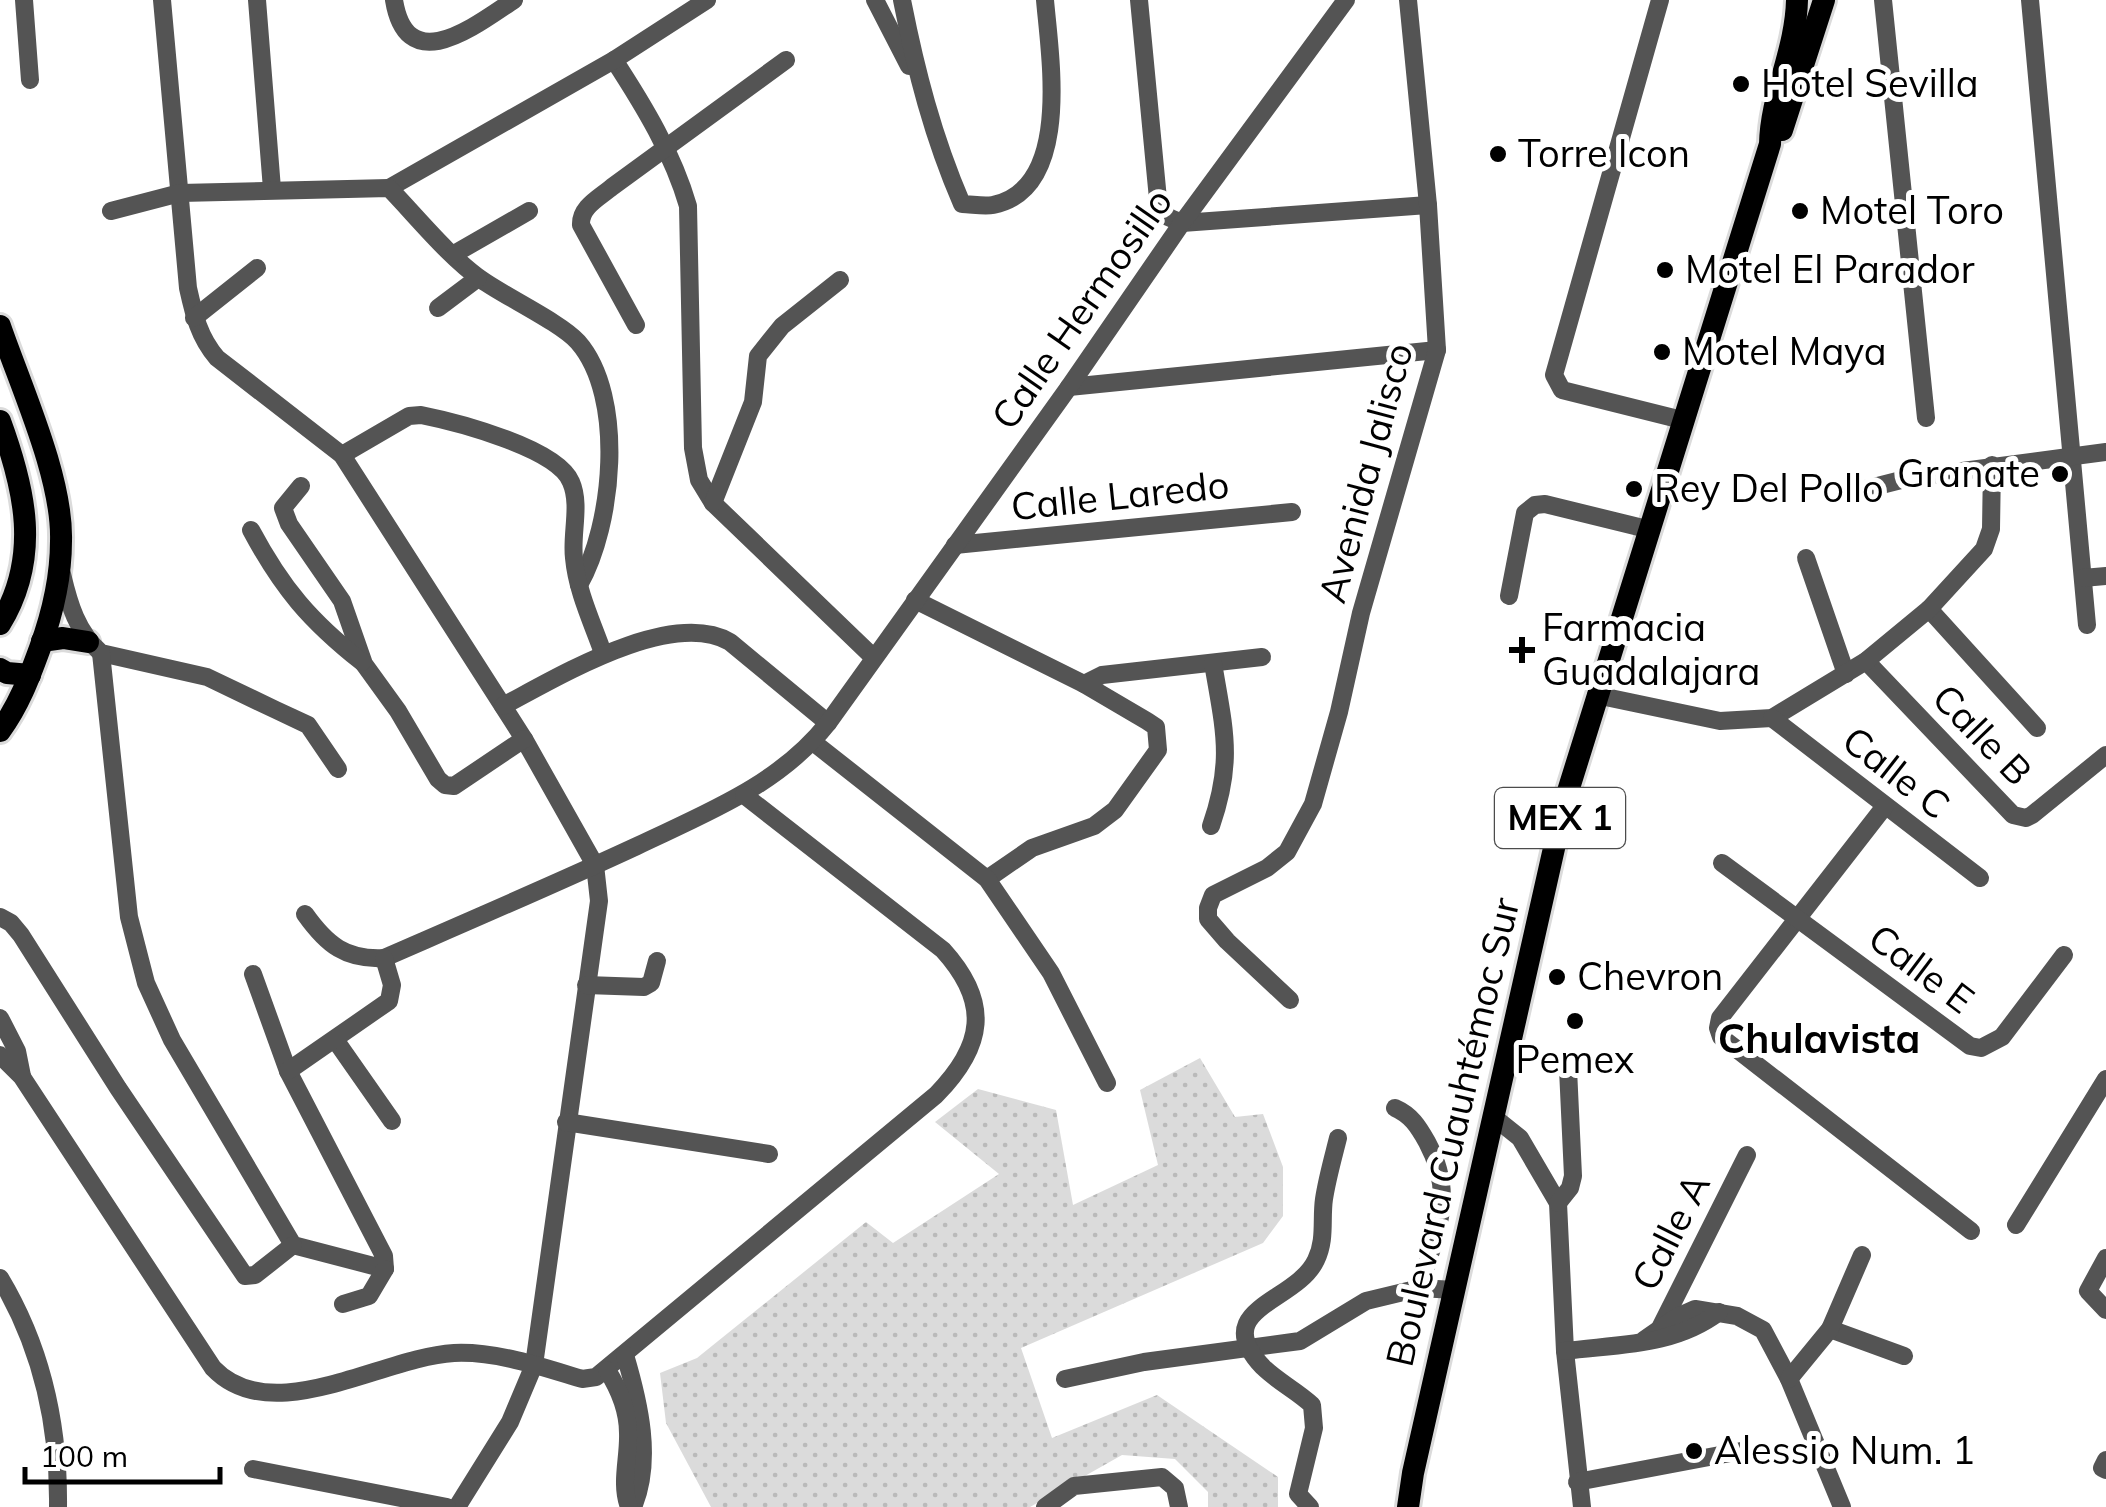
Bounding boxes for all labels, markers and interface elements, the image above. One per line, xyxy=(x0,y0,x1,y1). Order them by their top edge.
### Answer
place label: Hotel Sevilla xyxy=(1761,59,1979,107)
marker: Hotel Sevilla xyxy=(1730,73,1752,95)
place label: Torre Icon xyxy=(1518,129,1690,177)
marker: Torre Icon xyxy=(1487,143,1509,165)
street label: Calle Hermosillo xyxy=(980,179,1182,438)
place label: Motel Toro xyxy=(1820,186,2004,234)
marker: Motel Toro xyxy=(1789,200,1811,222)
place label: Motel El Parador xyxy=(1685,245,1975,293)
marker: Motel El Parador xyxy=(1654,259,1676,281)
place label: Motel Maya xyxy=(1682,327,1887,375)
street label: Avenida Jalisco xyxy=(1307,338,1423,608)
marker: Motel Maya xyxy=(1651,341,1673,363)
place label: Granate xyxy=(1897,449,2040,497)
street label: Calle Laredo xyxy=(1008,460,1231,530)
marker: Granate xyxy=(2049,463,2071,485)
place label: Rey Del Pollo xyxy=(1654,464,1884,512)
marker: Rey Del Pollo xyxy=(1623,478,1645,500)
place label: Farmacia Guadalajara xyxy=(1542,603,1760,695)
marker: Farmacia Guadalajara xyxy=(1511,639,1533,661)
street label: Calle B xyxy=(1923,674,2043,795)
street label: Calle C xyxy=(1833,715,1960,829)
road number: MEX 1 xyxy=(1495,788,1625,848)
street label: Boulevard Cuauhtémoc Sur xyxy=(1375,893,1529,1371)
street label: Calle E xyxy=(1860,913,1984,1023)
place label: Chevron xyxy=(1577,952,1723,1000)
marker: Chevron xyxy=(1546,966,1568,988)
marker: Pemex xyxy=(1564,1010,1586,1032)
district label: Chulavista xyxy=(1718,1013,1920,1063)
place label: Pemex xyxy=(1516,1035,1634,1083)
street label: Calle A xyxy=(1620,1165,1720,1298)
scale bar xyxy=(25,1422,220,1484)
place label: Alessio Num. 1 xyxy=(1714,1426,1975,1474)
text: 100 m xyxy=(40,1437,128,1475)
marker: Alessio Num. 1 xyxy=(1683,1440,1705,1462)

